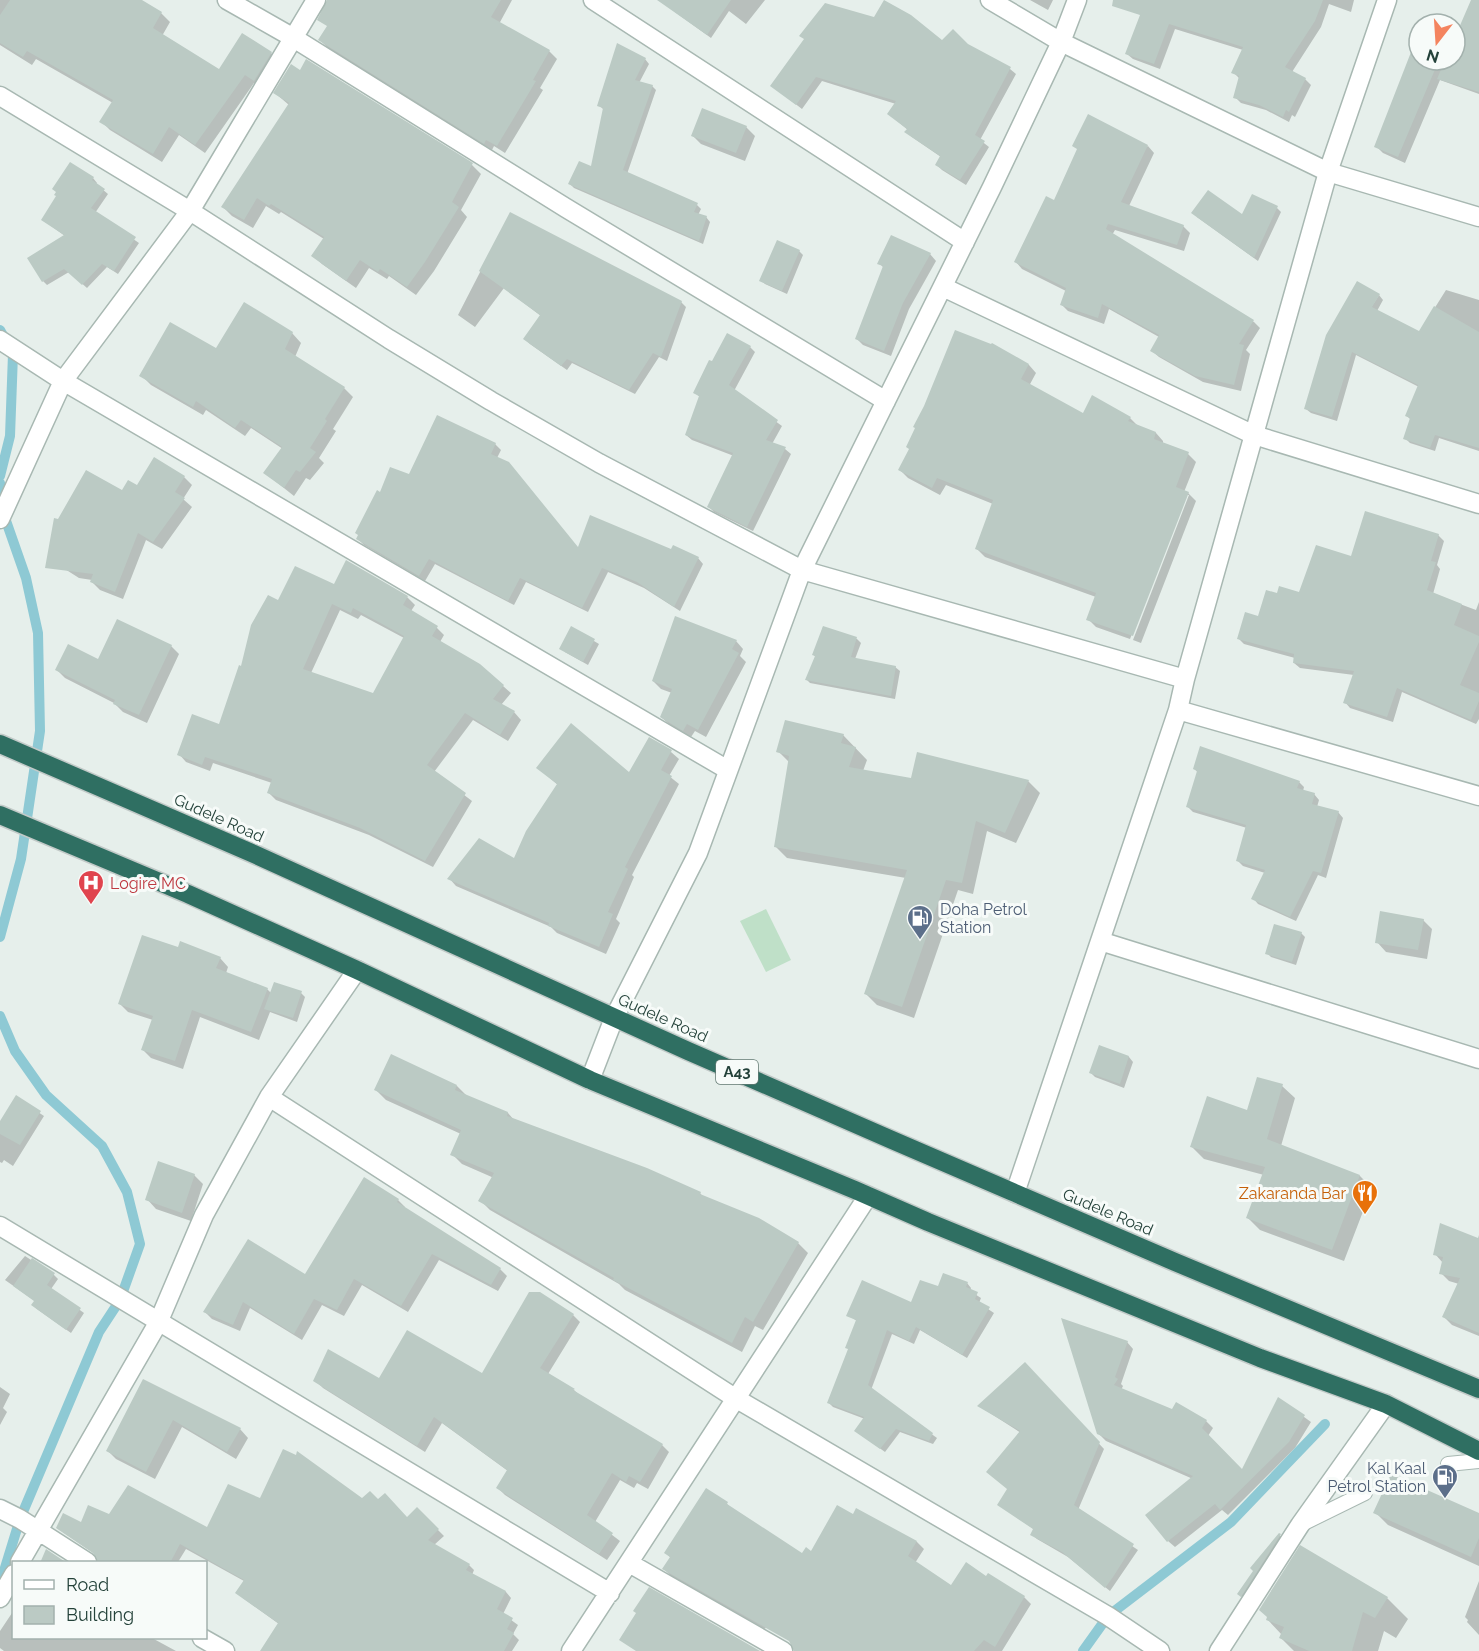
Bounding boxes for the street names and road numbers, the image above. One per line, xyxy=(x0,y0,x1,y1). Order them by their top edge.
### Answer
street label: Gudele Road xyxy=(171,790,267,846)
street label: Gudele Road xyxy=(615,990,711,1046)
road number: A43 xyxy=(716,1060,758,1084)
street label: Gudele Road xyxy=(1060,1184,1156,1240)

